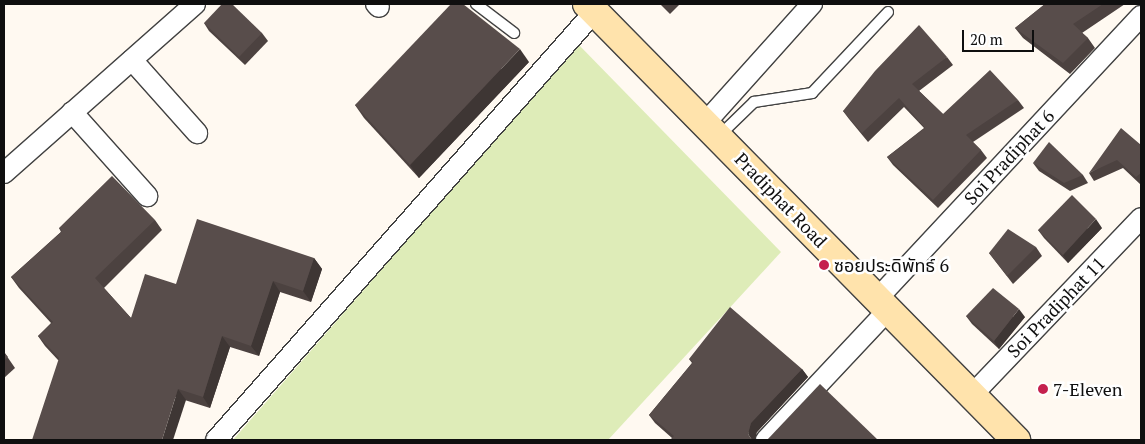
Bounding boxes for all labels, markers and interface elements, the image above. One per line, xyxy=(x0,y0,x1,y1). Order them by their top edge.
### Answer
scale bar xyxy=(965,20,1038,52)
text: 20 m xyxy=(970,29,1003,49)
street label: Soi Pradiphat 6 xyxy=(959,105,1059,209)
street label: Pradiphat Road xyxy=(730,148,832,252)
street label: Soi Pradiphat 11 xyxy=(1003,252,1109,362)
place label: ซอยประดิพัทธ์ 6 xyxy=(834,254,949,276)
marker: ซอยประดิพัทธ์ 6 xyxy=(818,259,830,271)
place label: 7-Eleven xyxy=(1053,378,1122,400)
marker: 7-Eleven xyxy=(1037,383,1049,395)

